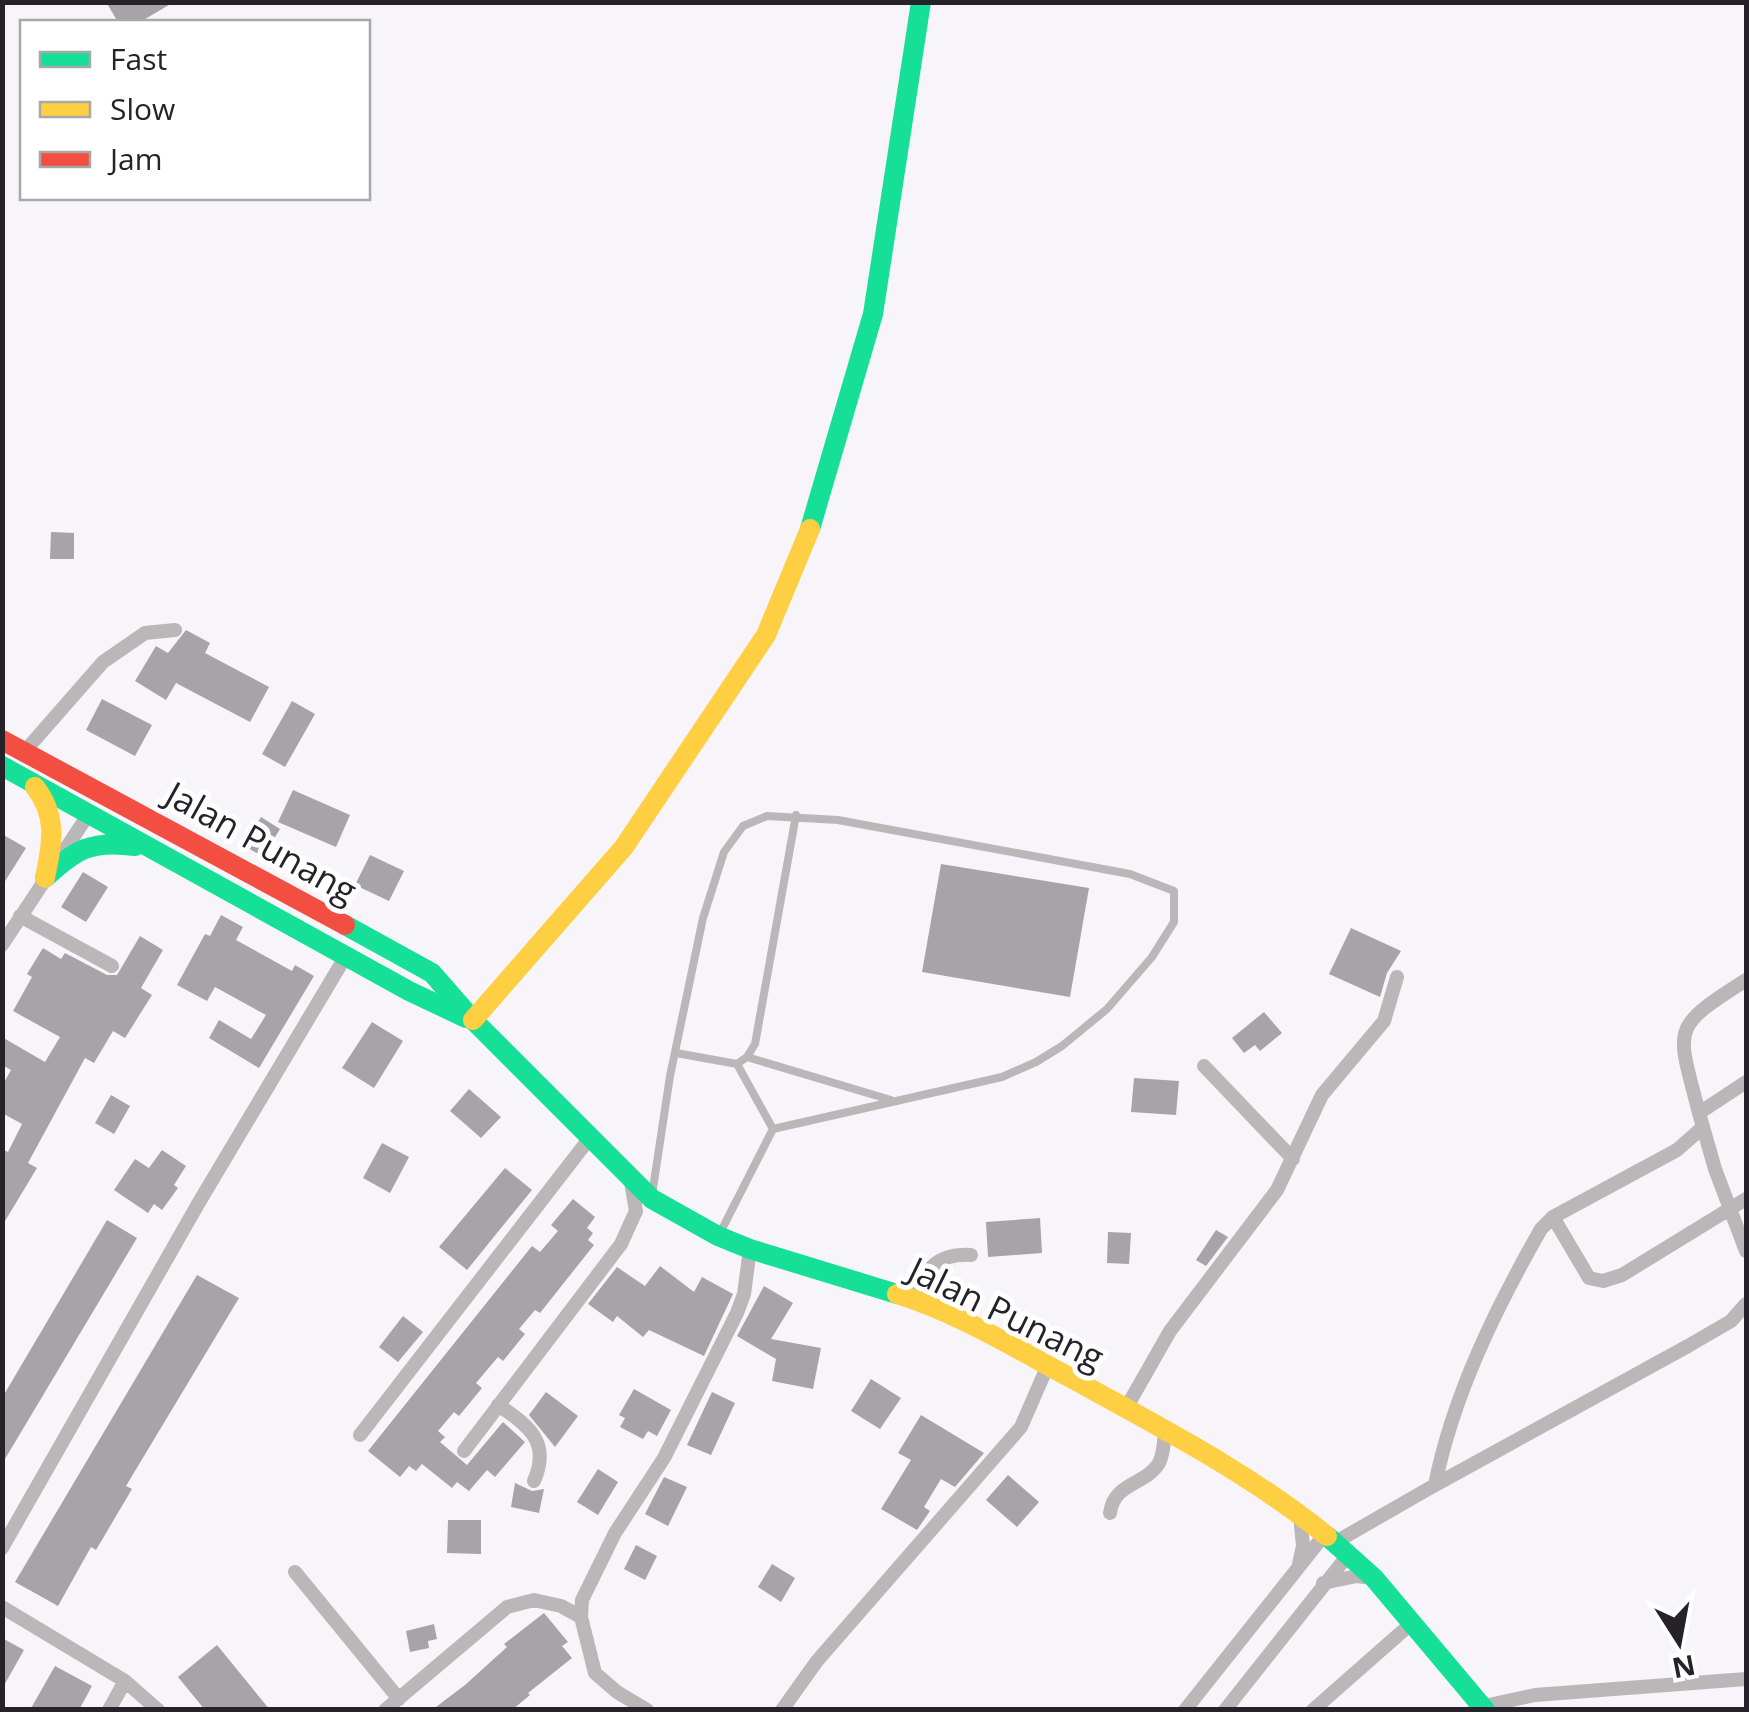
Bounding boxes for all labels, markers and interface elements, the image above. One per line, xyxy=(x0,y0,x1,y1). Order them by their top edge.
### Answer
legend xyxy=(20,20,370,200)
text: Fast xyxy=(110,38,167,79)
text: Slow xyxy=(110,88,175,129)
text: Jam xyxy=(107,138,163,179)
street label: Jalan Punang xyxy=(155,768,366,914)
street label: Jalan Punang xyxy=(899,1244,1112,1380)
north arrow xyxy=(1629,1592,1729,1692)
text: N xyxy=(1669,1647,1699,1688)

